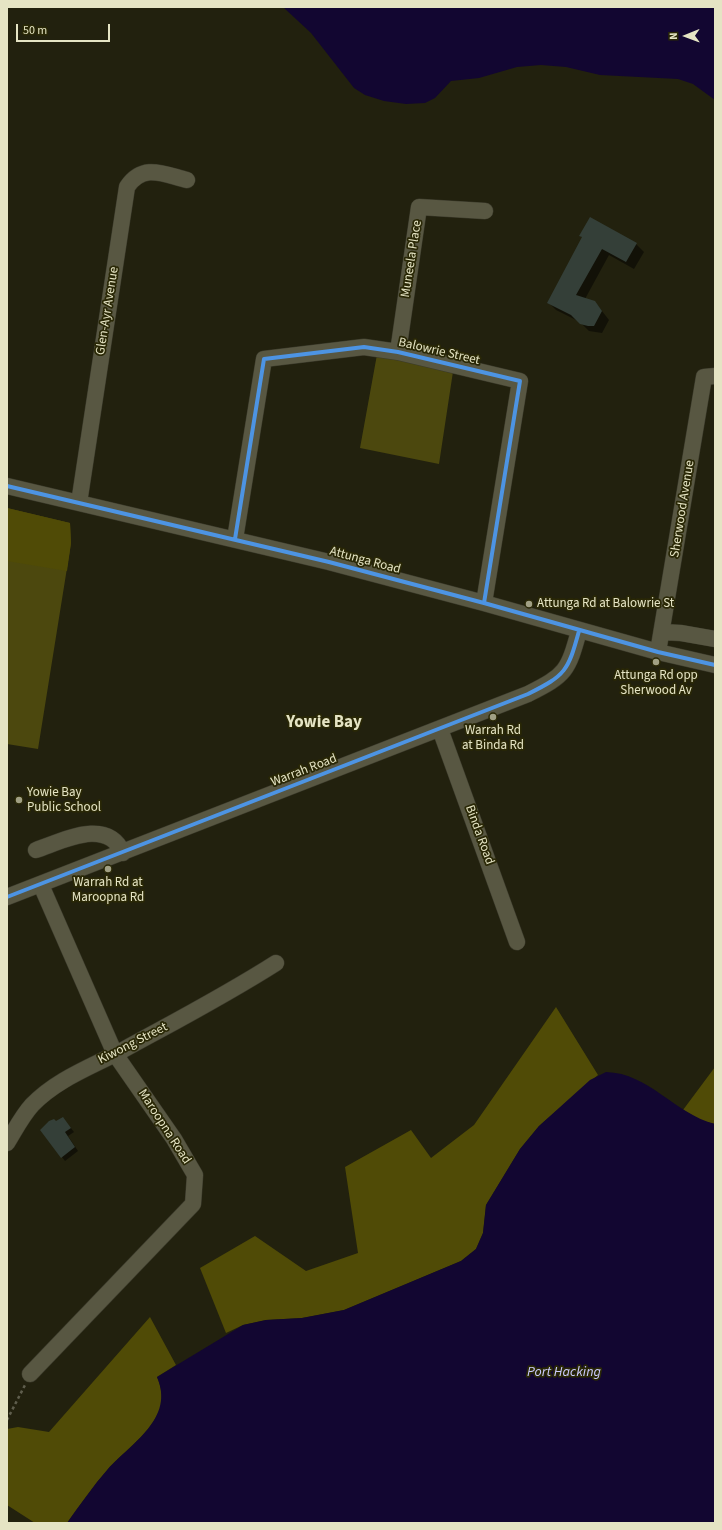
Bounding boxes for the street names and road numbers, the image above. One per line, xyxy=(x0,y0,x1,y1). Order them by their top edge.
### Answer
street label: Muneela Place xyxy=(398,219,426,299)
street label: Glen-Ayr Avenue xyxy=(93,266,123,356)
street label: Balowrie Street xyxy=(397,335,481,369)
street label: Sherwood Avenue xyxy=(668,459,698,559)
street label: Attunga Road xyxy=(328,544,402,578)
street label: Warrah Road xyxy=(269,751,339,791)
street label: Binda Road xyxy=(461,803,497,867)
street label: Kiwong Street xyxy=(96,1020,170,1068)
street label: Maroopna Road xyxy=(134,1087,194,1167)

